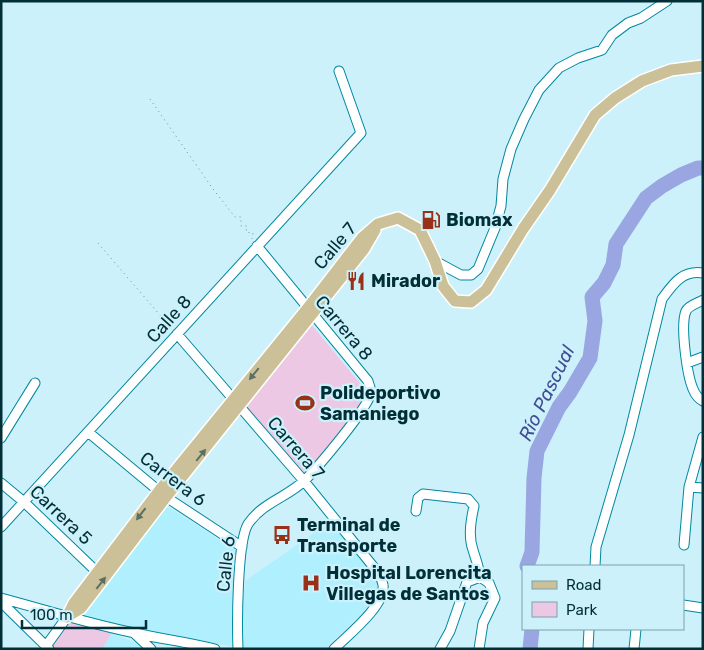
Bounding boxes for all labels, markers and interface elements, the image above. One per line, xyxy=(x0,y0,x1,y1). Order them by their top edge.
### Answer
fuel station icon: Biomax xyxy=(420,209,442,231)
place label: Biomax xyxy=(446,209,513,231)
street label: Calle 7 xyxy=(309,218,361,274)
restaurant icon: Mirador xyxy=(345,270,367,292)
place label: Mirador xyxy=(371,270,440,292)
street label: Calle 8 xyxy=(142,291,196,347)
street label: Carrera 8 xyxy=(311,291,377,365)
water label: Río Pascual xyxy=(513,341,580,445)
one-way arrow xyxy=(248,367,259,380)
place label: Polideportivo Samaniego xyxy=(320,382,441,425)
sports icon: Polideportivo Samaniego xyxy=(294,392,316,414)
street label: Carrera 7 xyxy=(263,412,329,484)
street label: Carrera 6 xyxy=(135,447,211,511)
one-way arrow xyxy=(196,448,207,461)
street label: Carrera 5 xyxy=(25,481,97,549)
one-way arrow xyxy=(136,507,146,521)
place label: Terminal de Transporte xyxy=(297,514,401,557)
bus stop icon: Terminal de Transporte xyxy=(271,524,293,546)
street label: Calle 6 xyxy=(212,535,240,593)
place label: Hospital Lorencita Villegas de Santos xyxy=(326,562,492,605)
legend xyxy=(522,565,684,630)
hospital icon: Hospital Lorencita Villegas de Santos xyxy=(300,572,322,594)
text: Road xyxy=(566,576,602,594)
one-way arrow xyxy=(96,577,107,590)
scale bar xyxy=(22,598,146,630)
text: Park xyxy=(566,601,597,619)
text: 100 m xyxy=(30,606,72,624)

